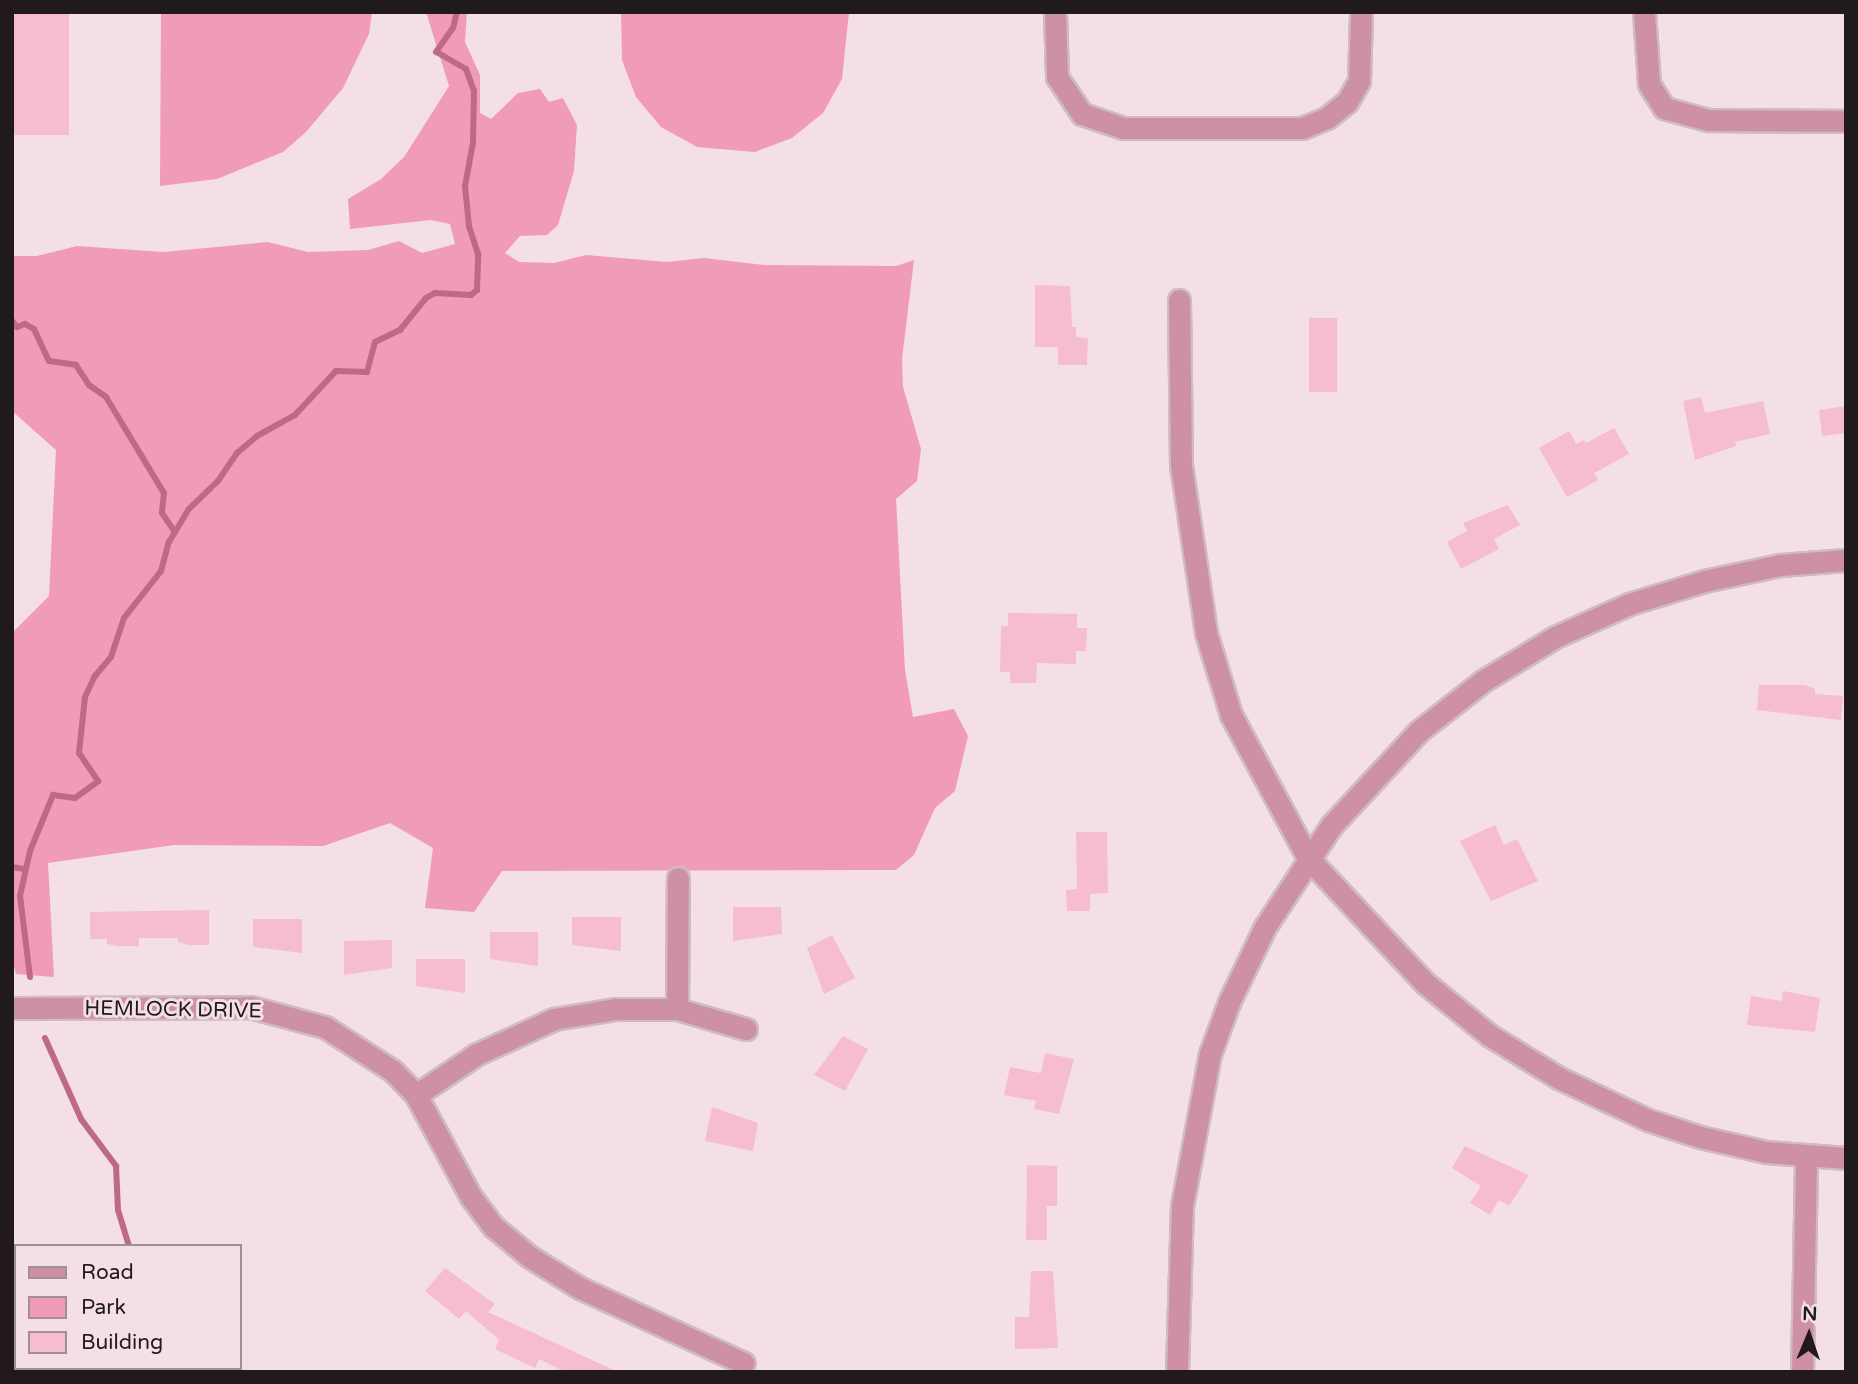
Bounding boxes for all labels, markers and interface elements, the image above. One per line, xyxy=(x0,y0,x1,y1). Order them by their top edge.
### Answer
street label: HEMLOCK DRIVE xyxy=(84,996,262,1024)
legend xyxy=(14,1244,242,1370)
text: Road xyxy=(81,1260,134,1285)
text: Park xyxy=(81,1295,126,1320)
north arrow xyxy=(1774,1300,1844,1370)
text: N xyxy=(1802,1303,1818,1325)
text: Building xyxy=(81,1330,163,1355)

